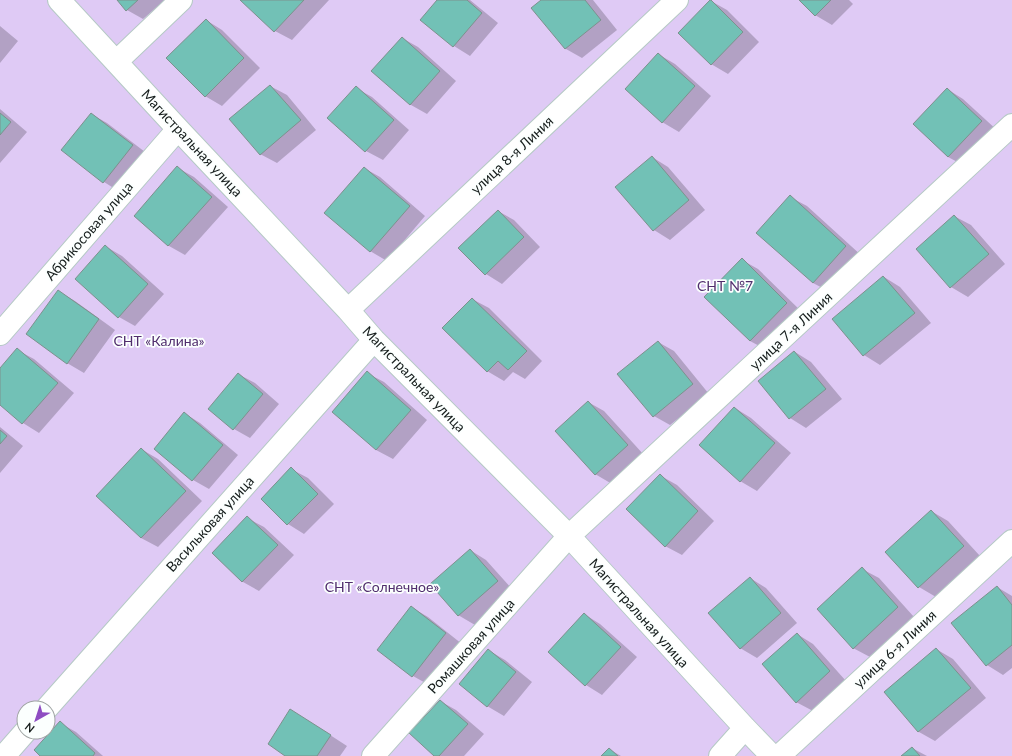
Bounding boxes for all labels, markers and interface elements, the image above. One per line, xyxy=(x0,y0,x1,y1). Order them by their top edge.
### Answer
street label: Магистральная улица xyxy=(138,85,247,200)
street label: улица 8-я Линия xyxy=(467,112,556,197)
street label: Абрикосовая улица xyxy=(41,178,136,284)
park label: СНТ №7 xyxy=(697,277,753,294)
street label: улица 7-я Линия xyxy=(746,288,835,373)
street label: Магистральная улица xyxy=(359,322,469,435)
park label: СНТ «Калина» xyxy=(113,332,205,349)
street label: Васильковая улица xyxy=(162,472,257,575)
street label: Магистральная улица xyxy=(586,555,693,671)
park label: СНТ «Солнечное» xyxy=(325,578,439,595)
street label: Ромашковая улица xyxy=(424,595,518,697)
street label: улица 6-я Линия xyxy=(850,606,939,691)
north arrow xyxy=(16,700,56,740)
text: N xyxy=(22,720,37,736)

